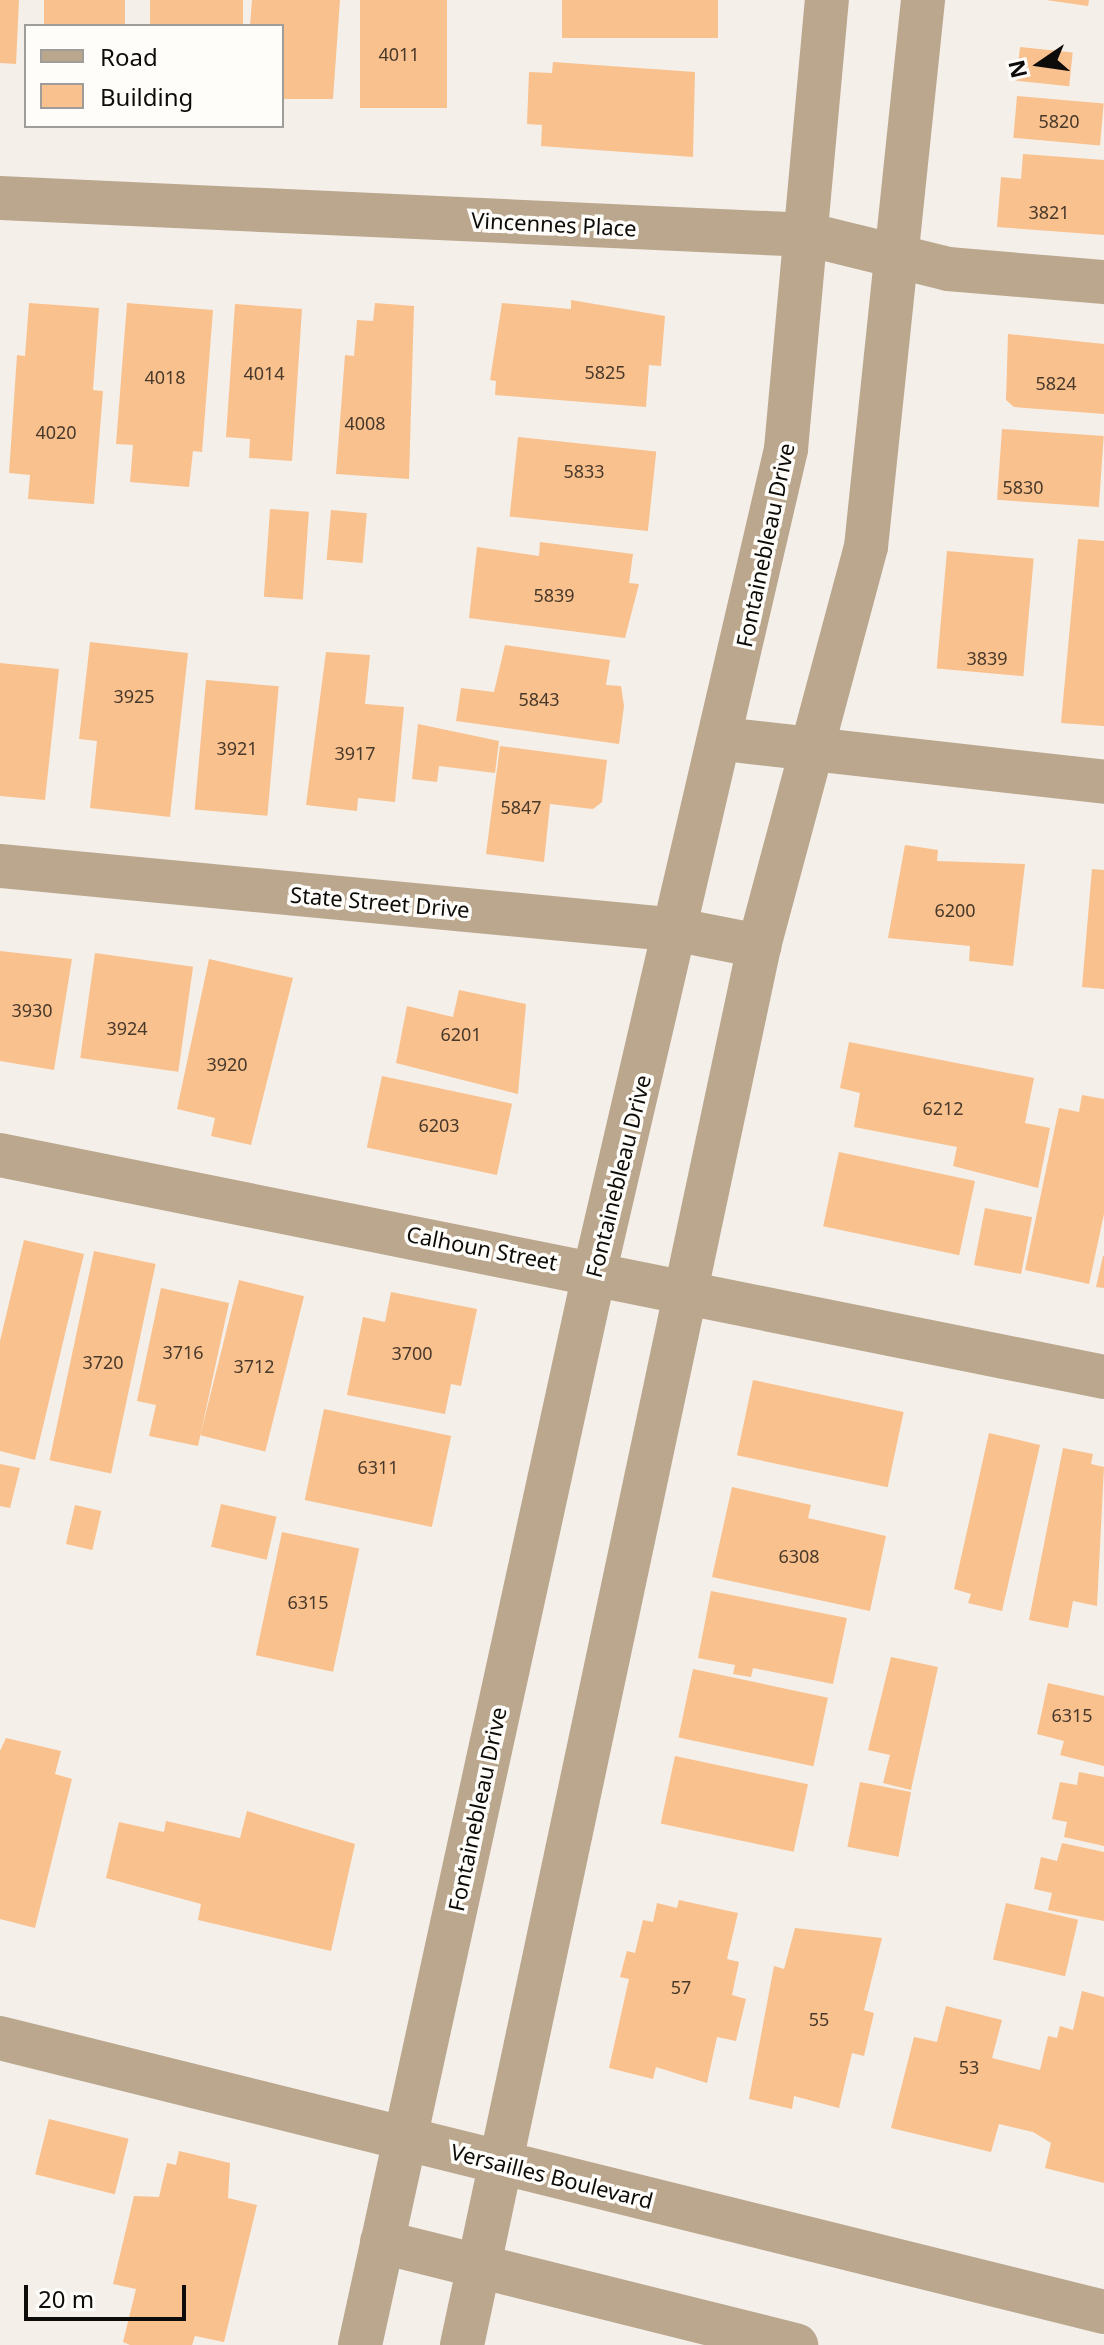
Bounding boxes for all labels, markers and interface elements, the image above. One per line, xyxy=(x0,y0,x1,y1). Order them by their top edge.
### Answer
legend xyxy=(24,24,284,128)
north arrow xyxy=(1000,24,1080,104)
text: Road xyxy=(100,40,158,73)
house number: 4011 xyxy=(378,43,420,65)
text: N xyxy=(1000,57,1033,81)
text: Building xyxy=(100,80,193,113)
house number: 5820 xyxy=(1038,110,1080,132)
house number: 3821 xyxy=(1028,201,1070,223)
street label: Vincennes Place xyxy=(471,206,637,242)
house number: 5825 xyxy=(584,361,626,383)
house number: 4014 xyxy=(243,362,285,384)
house number: 4018 xyxy=(144,366,186,388)
house number: 5824 xyxy=(1035,372,1077,394)
house number: 4008 xyxy=(344,412,386,434)
house number: 4020 xyxy=(35,421,77,443)
street label: Fontainebleau Drive xyxy=(730,441,800,649)
house number: 5833 xyxy=(563,460,605,482)
house number: 5830 xyxy=(1002,476,1044,498)
house number: 5839 xyxy=(533,584,575,606)
house number: 3839 xyxy=(966,647,1008,669)
house number: 3925 xyxy=(113,685,155,707)
house number: 5843 xyxy=(518,688,560,710)
house number: 3921 xyxy=(216,737,258,759)
house number: 3917 xyxy=(334,742,376,764)
house number: 5847 xyxy=(500,796,542,818)
street label: State Street Drive xyxy=(289,881,471,923)
house number: 6200 xyxy=(934,899,976,921)
house number: 3930 xyxy=(11,999,53,1021)
house number: 3924 xyxy=(106,1017,148,1039)
house number: 6201 xyxy=(440,1023,482,1045)
house number: 3920 xyxy=(206,1053,248,1075)
street label: Fontainebleau Drive xyxy=(580,1072,656,1280)
house number: 6212 xyxy=(922,1097,964,1119)
house number: 6203 xyxy=(418,1114,460,1136)
street label: Calhoun Street xyxy=(404,1220,560,1276)
house number: 3716 xyxy=(162,1341,204,1363)
house number: 3700 xyxy=(391,1342,433,1364)
house number: 3720 xyxy=(82,1351,124,1373)
house number: 3712 xyxy=(233,1355,275,1377)
house number: 6311 xyxy=(357,1456,399,1478)
house number: 6308 xyxy=(778,1545,820,1567)
house number: 6315 xyxy=(287,1591,329,1613)
house number: 6315 xyxy=(1051,1704,1093,1726)
street label: Fontainebleau Drive xyxy=(442,1705,512,1913)
house number: 57 xyxy=(671,1976,691,1998)
house number: 55 xyxy=(809,2008,829,2030)
house number: 53 xyxy=(959,2056,979,2078)
street label: Versailles Boulevard xyxy=(448,2138,656,2214)
scale bar xyxy=(28,2269,190,2319)
text: 20 m xyxy=(38,2282,94,2315)

